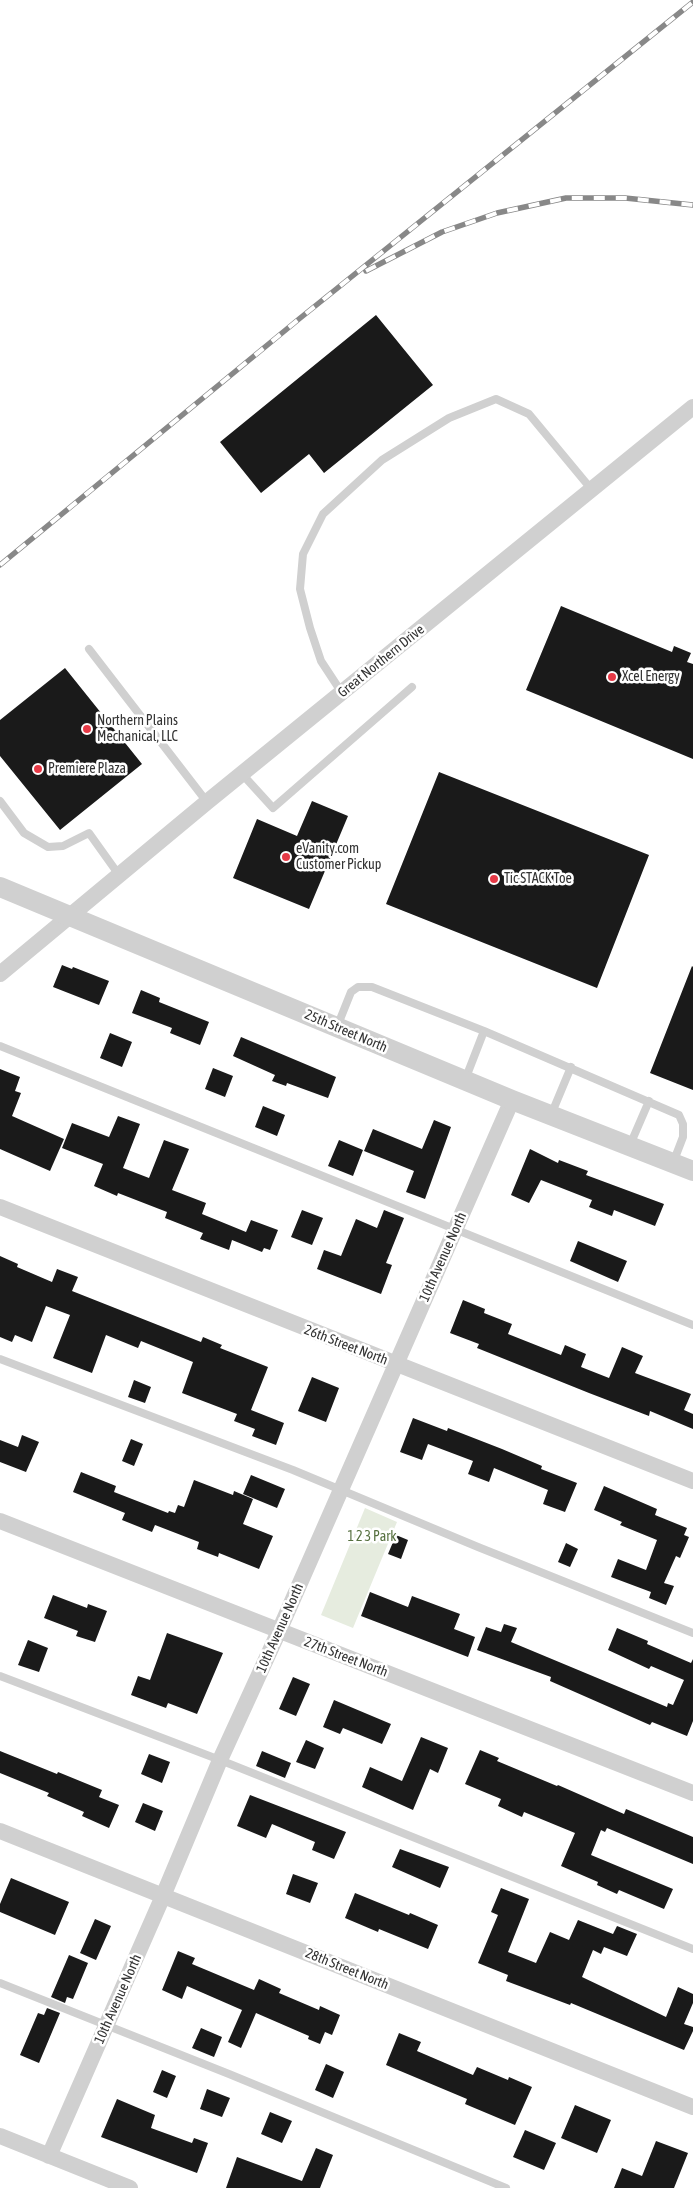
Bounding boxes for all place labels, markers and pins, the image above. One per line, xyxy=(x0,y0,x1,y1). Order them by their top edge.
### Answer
place label: Xcel Energy xyxy=(622,669,680,685)
marker: Xcel Energy xyxy=(606,671,618,683)
place label: Northern Plains Mechanical, LLC xyxy=(97,713,178,746)
marker: Northern Plains Mechanical, LLC xyxy=(81,723,93,735)
place label: Premiere Plaza xyxy=(48,761,126,777)
marker: Premiere Plaza xyxy=(32,763,44,775)
place label: eVanity.com Customer Pickup xyxy=(296,841,381,874)
marker: eVanity.com Customer Pickup xyxy=(280,851,292,863)
place label: Tic STACK Toe xyxy=(504,871,572,887)
marker: Tic STACK Toe xyxy=(488,873,500,885)

